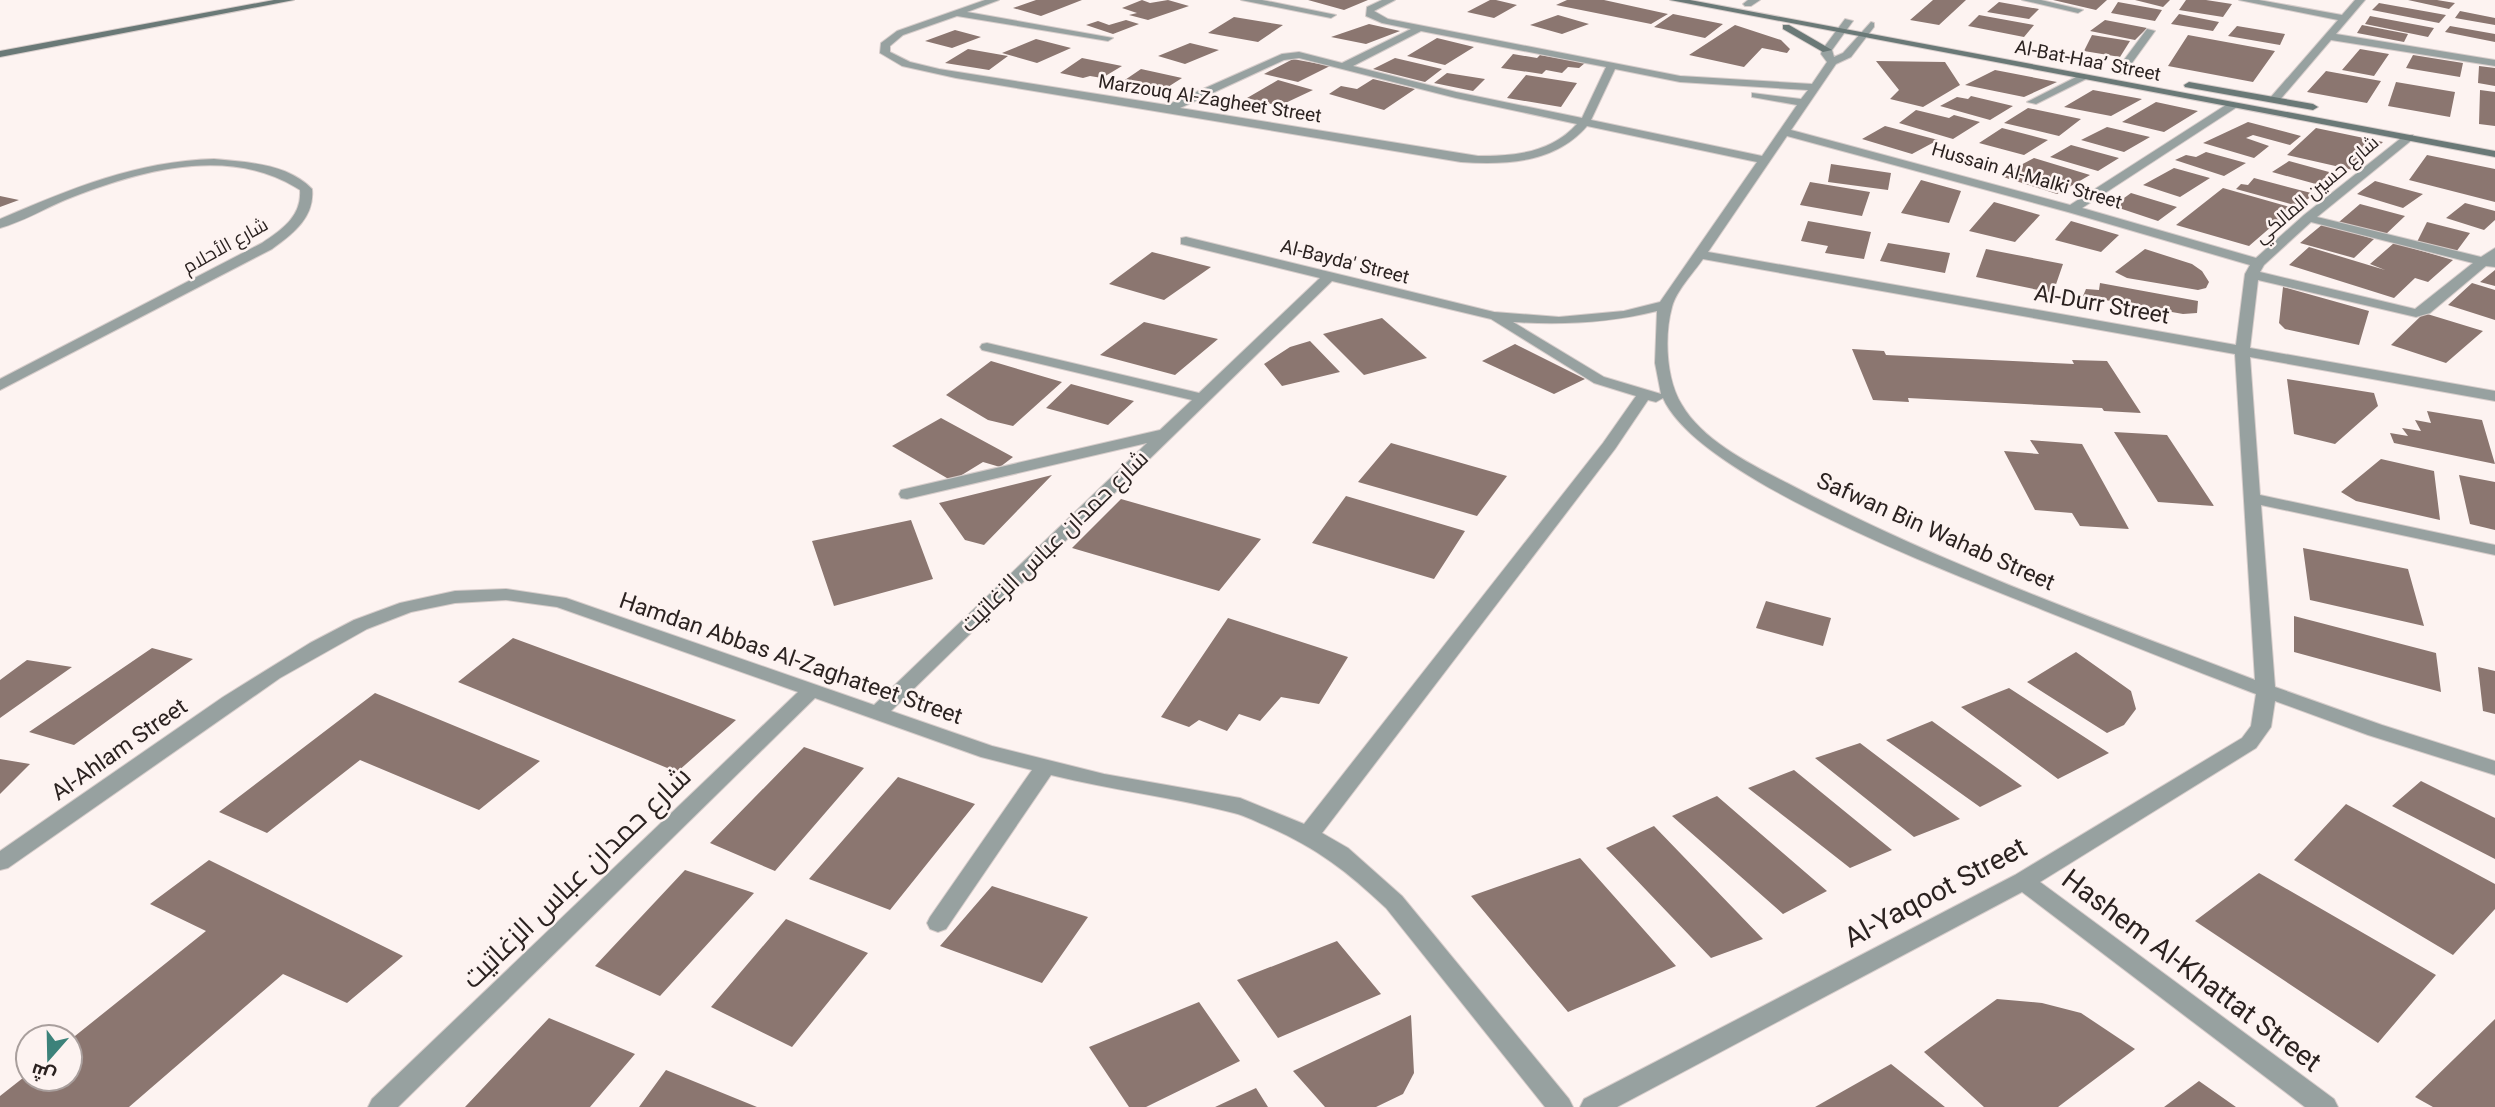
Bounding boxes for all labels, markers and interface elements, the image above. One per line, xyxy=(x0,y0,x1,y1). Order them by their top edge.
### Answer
street label: Al-Bat-Haa’ Street xyxy=(2013,35,2163,86)
street label: Marzouq Al-Zagheet Street xyxy=(1097,69,1323,128)
street label: شارع حسين المالكي xyxy=(2249,131,2385,250)
street label: Hussain Al-Malki Street xyxy=(1929,137,2125,214)
street label: شارع الأحلام xyxy=(179,213,273,280)
street label: Al-Bayda' Street xyxy=(1278,234,1412,289)
street label: Al-Durr Street xyxy=(2032,279,2172,330)
street label: شارع حمدان عباس الزغاتيت xyxy=(955,445,1155,639)
street label: Safwan Bin Wahab Street xyxy=(1813,467,2059,596)
street label: Hamdan Abbas Al-Zaghateet Street xyxy=(616,587,966,730)
street label: Al-Ahlam Street xyxy=(46,693,192,806)
street label: شارع حمدان عباس الزغاتيت xyxy=(455,760,699,996)
street label: Al-Yaqoot Street xyxy=(1838,831,2032,954)
street label: Hashem Al-Khattat Street xyxy=(2056,862,2328,1079)
north arrow xyxy=(14,1023,84,1093)
text: ش xyxy=(28,1059,59,1088)

